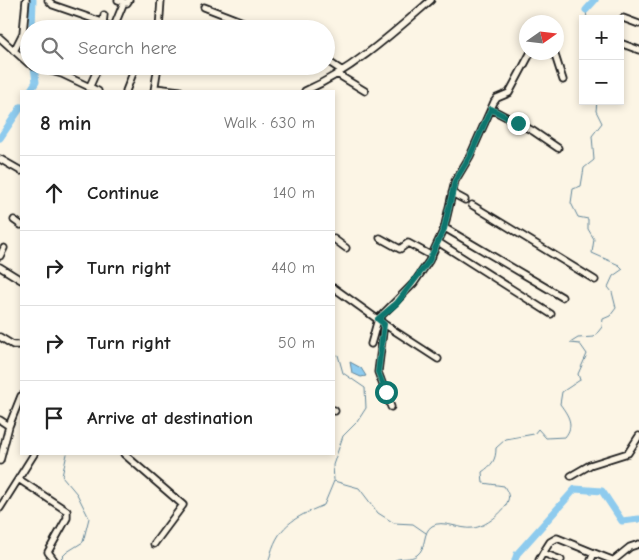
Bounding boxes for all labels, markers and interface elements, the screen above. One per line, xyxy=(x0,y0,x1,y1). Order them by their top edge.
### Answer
north arrow xyxy=(519,15,564,60)
map controls xyxy=(579,15,624,105)
button: + xyxy=(579,15,624,60)
search box xyxy=(20,20,335,75)
icon: search xyxy=(38,34,66,62)
text: Search here xyxy=(78,37,177,59)
button: − xyxy=(579,60,624,105)
text: 8 min xyxy=(40,111,91,135)
route end xyxy=(507,112,530,135)
text: Walk · 630 m xyxy=(224,114,315,132)
icon: ahead xyxy=(40,179,68,207)
text: Continue xyxy=(87,182,159,204)
text: 140 m xyxy=(273,184,315,202)
icon: right xyxy=(40,254,68,282)
text: Turn right xyxy=(87,257,171,279)
text: 440 m xyxy=(271,259,315,277)
icon: right xyxy=(40,329,68,357)
text: Turn right xyxy=(87,332,171,354)
text: 50 m xyxy=(278,334,315,352)
route start xyxy=(375,381,398,404)
icon: arrive xyxy=(40,404,68,432)
text: Arrive at destination xyxy=(87,407,253,429)

